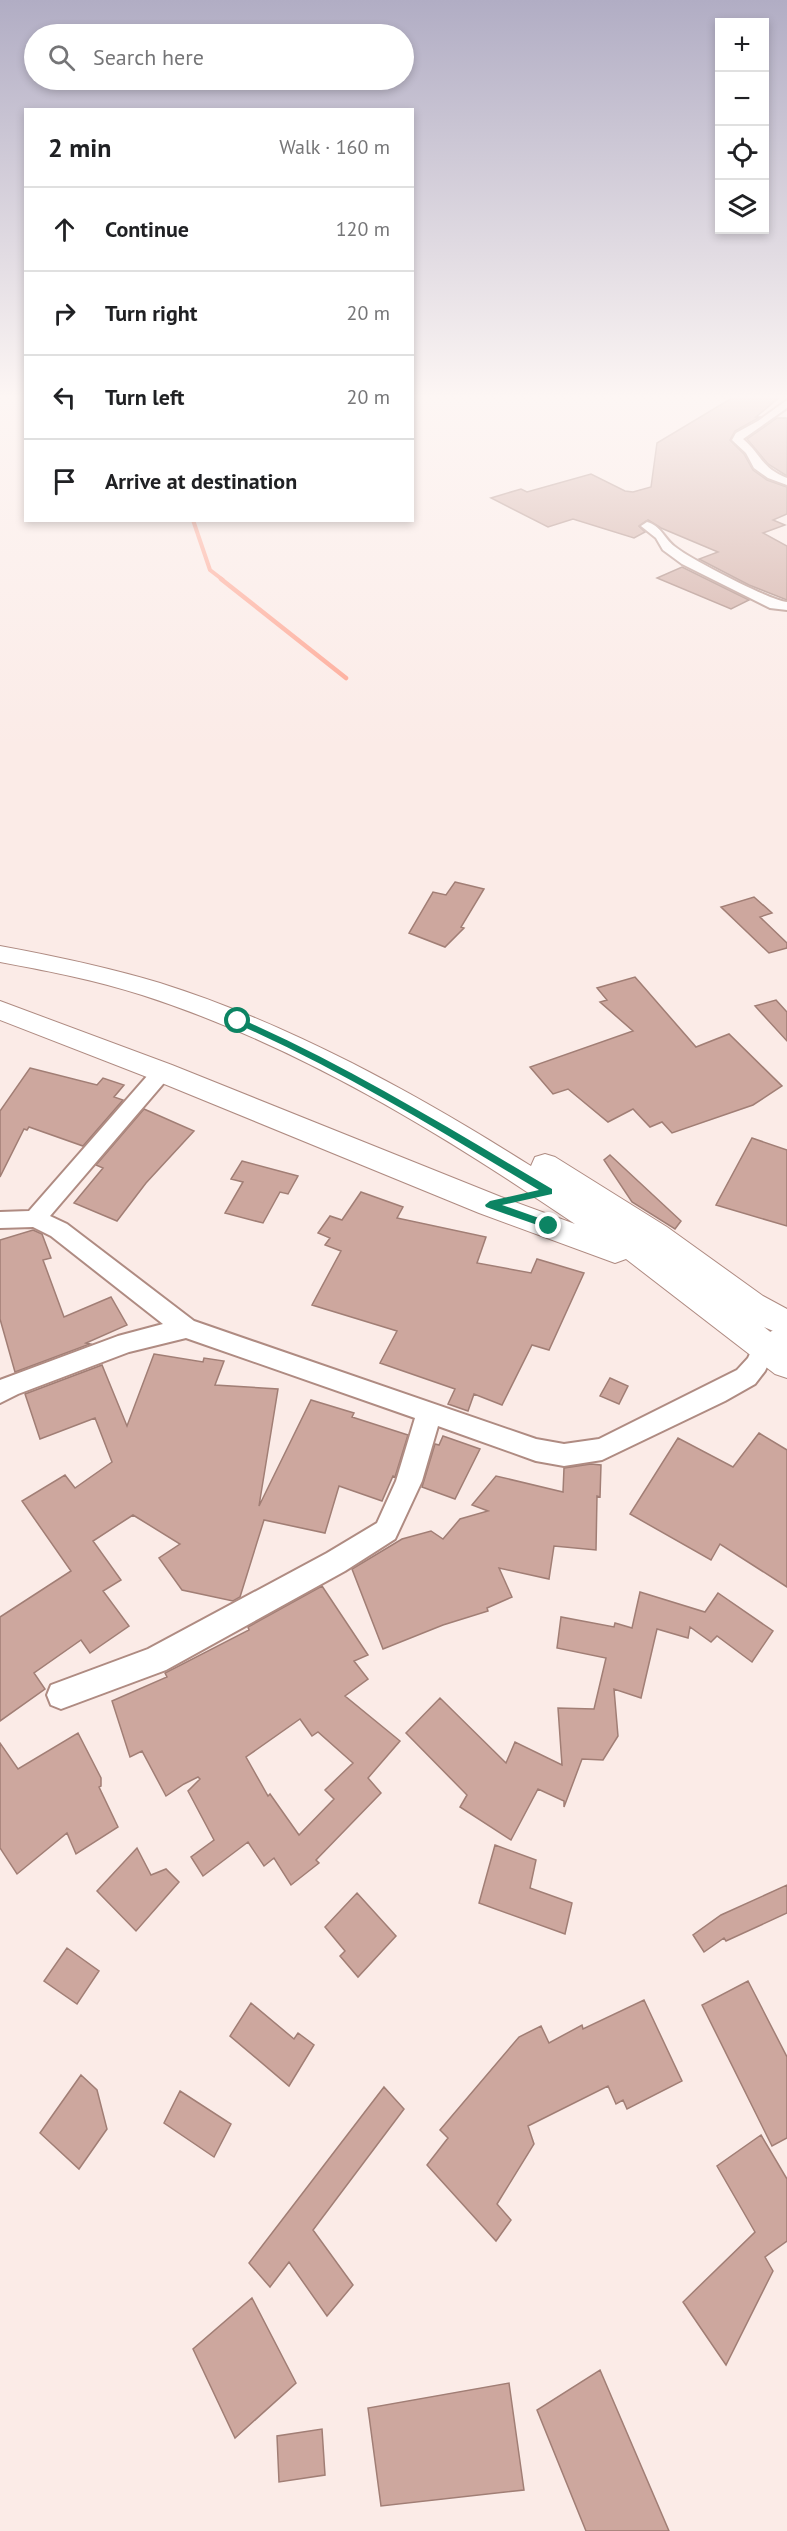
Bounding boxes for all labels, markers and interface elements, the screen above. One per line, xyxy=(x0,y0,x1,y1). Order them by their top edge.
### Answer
map controls xyxy=(715,18,769,234)
button: + xyxy=(715,18,769,72)
search box xyxy=(24,24,414,90)
icon: search xyxy=(45,41,78,74)
text: Search here xyxy=(93,43,204,71)
button: − xyxy=(715,72,769,126)
button: locate xyxy=(715,126,769,180)
text: 2 min xyxy=(48,131,111,164)
text: Walk · 160 m xyxy=(279,134,390,160)
button: layers xyxy=(715,180,769,234)
icon: ahead xyxy=(48,213,81,246)
text: Continue xyxy=(105,215,189,243)
text: 120 m xyxy=(336,216,390,242)
icon: right xyxy=(48,297,81,330)
text: Turn right xyxy=(105,299,197,327)
text: 20 m xyxy=(347,300,390,326)
icon: left xyxy=(48,381,81,414)
text: Turn left xyxy=(105,383,185,411)
text: 20 m xyxy=(347,384,390,410)
icon: arrive xyxy=(48,465,81,498)
text: Arrive at destination xyxy=(105,467,297,495)
route start xyxy=(224,1007,250,1033)
route end xyxy=(535,1212,561,1238)

